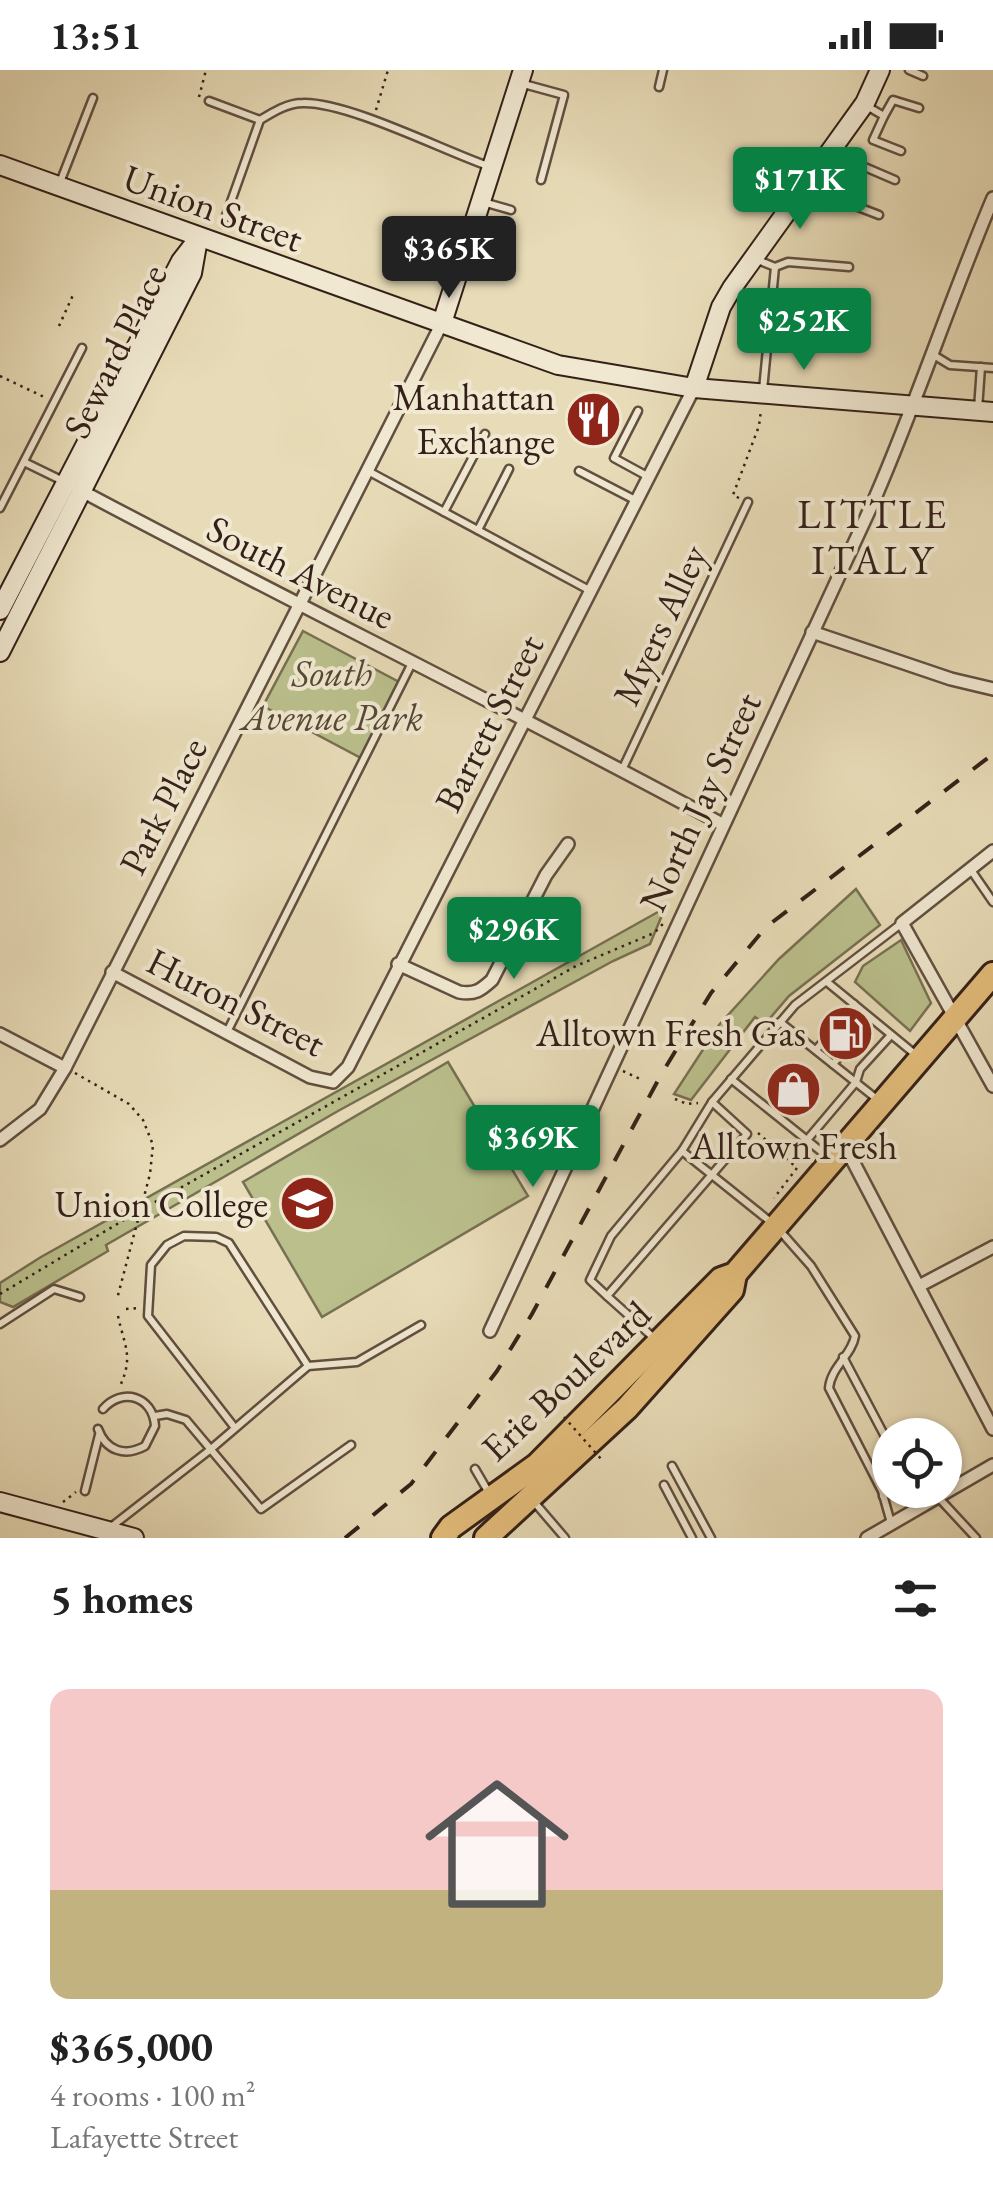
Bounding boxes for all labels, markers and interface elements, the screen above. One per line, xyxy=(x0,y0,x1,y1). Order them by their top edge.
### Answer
text: 13:51 xyxy=(50,11,141,60)
pin: $171K xyxy=(730,147,870,232)
street label: Union Street xyxy=(117,152,310,263)
text: $171K xyxy=(755,158,845,200)
pin: $365K xyxy=(379,216,519,301)
text: $365K xyxy=(404,227,494,269)
street label: Seward Place xyxy=(51,256,178,446)
pin: $252K xyxy=(734,288,874,373)
text: $252K xyxy=(759,299,849,341)
place label: Manhattan Exchange xyxy=(392,372,555,465)
restaurant icon: Manhattan Exchange xyxy=(564,389,624,449)
district label: LITTLE ITALY xyxy=(797,488,949,586)
street label: South Avenue xyxy=(199,503,404,640)
street label: Myers Alley xyxy=(601,536,718,713)
street label: Barrett Street xyxy=(423,626,554,820)
park label: South Avenue Park xyxy=(238,648,423,741)
street label: North Jay Street xyxy=(627,684,772,919)
street label: Park Place xyxy=(107,729,218,882)
pin: $296K xyxy=(444,897,584,982)
text: $296K xyxy=(469,908,559,950)
street label: Huron Street xyxy=(139,936,334,1067)
fuel station icon: Alltown Fresh Gas xyxy=(815,1003,875,1063)
place label: Alltown Fresh Gas xyxy=(535,1008,806,1057)
shop icon: Alltown Fresh xyxy=(764,1059,824,1119)
pin: $369K xyxy=(463,1105,603,1190)
text: $369K xyxy=(488,1116,578,1158)
place label: Alltown Fresh xyxy=(689,1121,898,1170)
school or university icon: Union College xyxy=(277,1174,337,1234)
place label: Union College xyxy=(54,1179,268,1228)
street label: Erie Boulevard xyxy=(471,1289,661,1472)
map controls xyxy=(872,1418,962,1508)
button: locate xyxy=(872,1418,962,1508)
text: 5 homes xyxy=(50,1571,193,1626)
icon: filters xyxy=(888,1571,943,1626)
icon: home xyxy=(407,1754,587,1934)
text: $365,000 xyxy=(50,2019,213,2074)
text: 4 rooms · 100 m² xyxy=(50,2074,256,2116)
text: Lafayette Street xyxy=(50,2116,238,2158)

